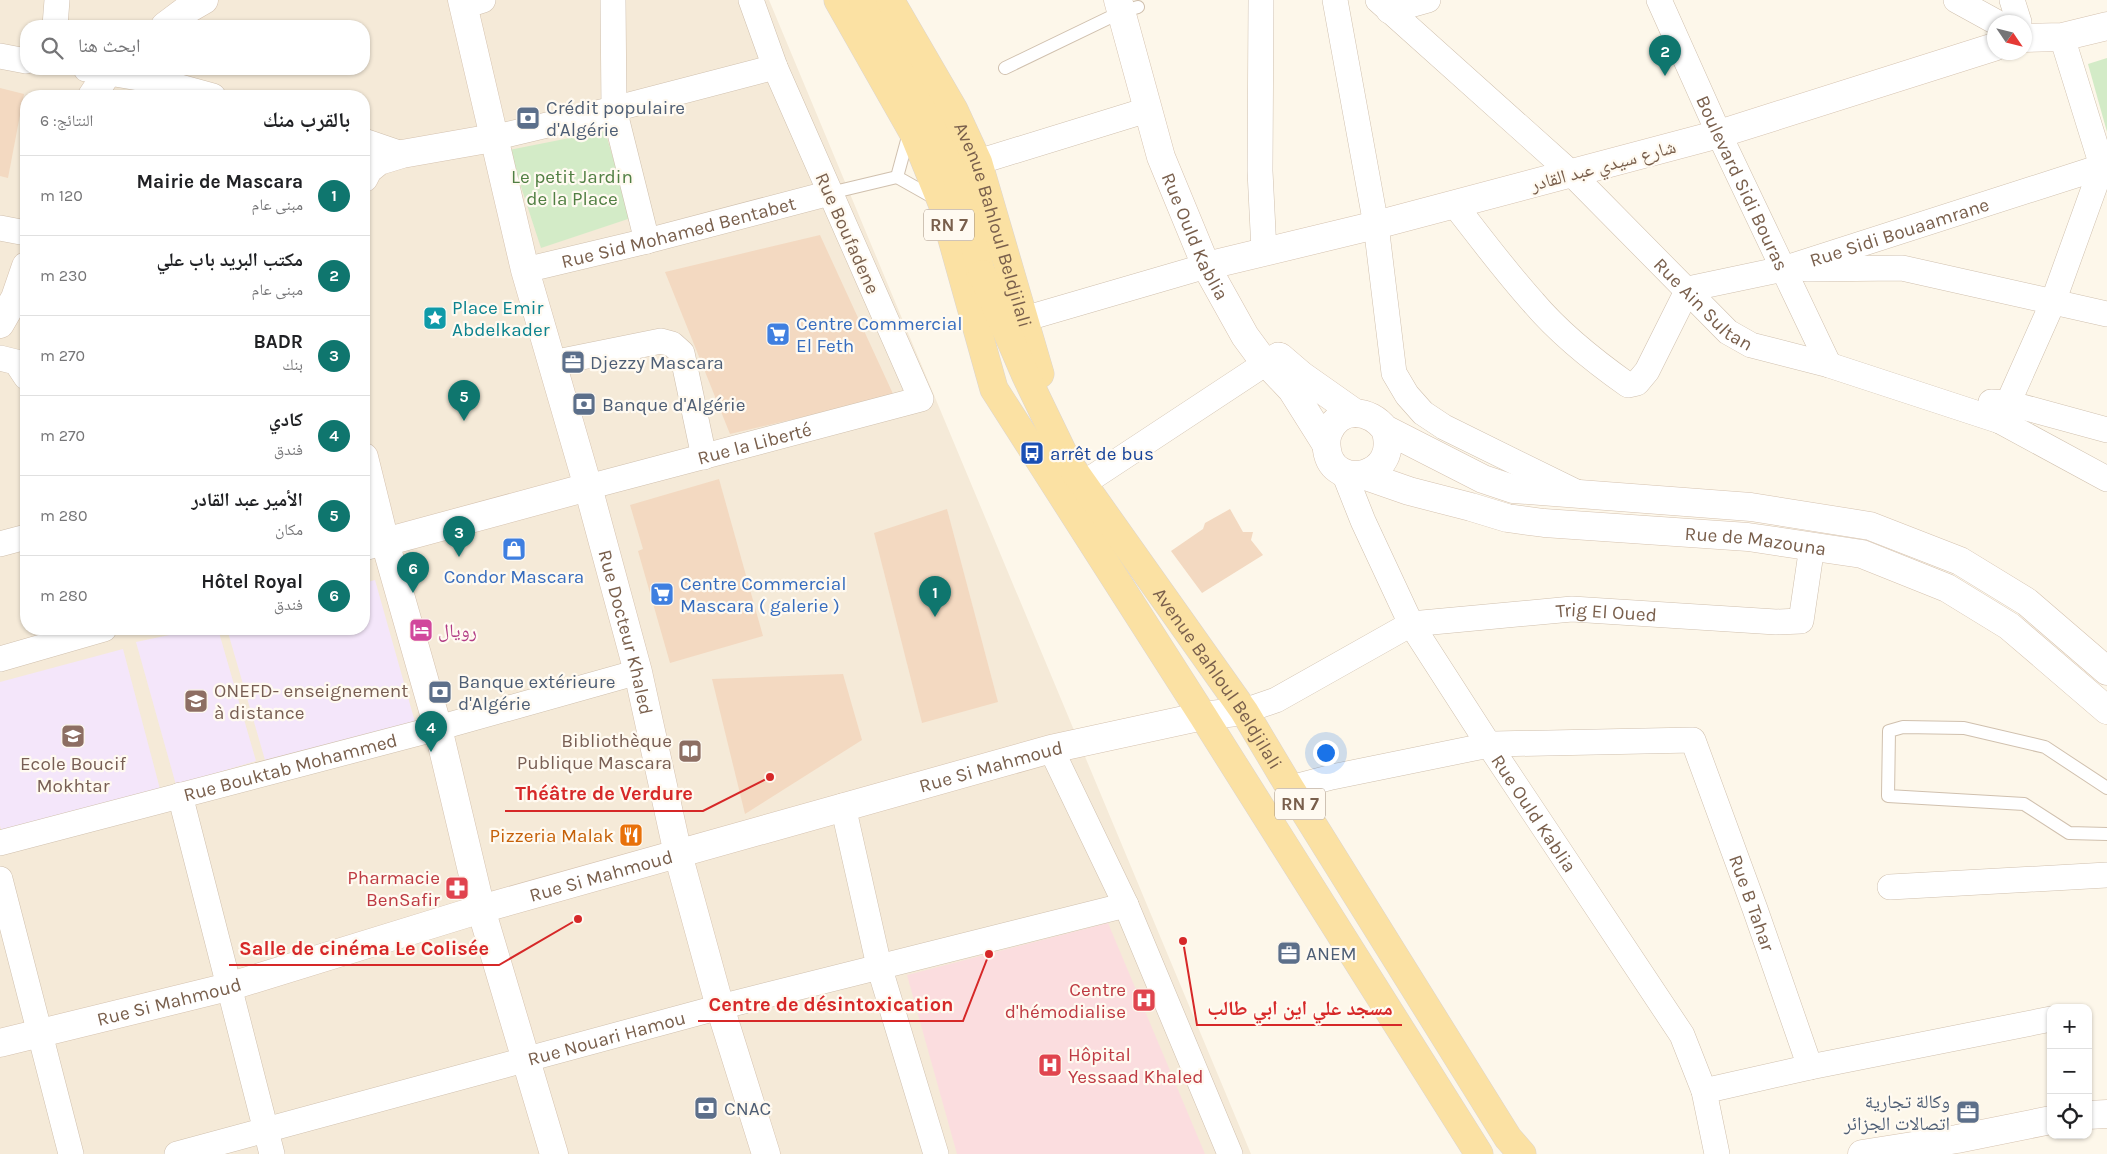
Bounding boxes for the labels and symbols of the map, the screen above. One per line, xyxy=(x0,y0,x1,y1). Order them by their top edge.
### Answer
north arrow xyxy=(1987,15,2032,60)
pin: 2 xyxy=(1649,35,1681,76)
street label: Boulevard Sidi Bouras xyxy=(1691,92,1792,274)
place label: Crédit populaire d'Algérie xyxy=(546,97,685,141)
bank icon: Crédit populaire d'Algérie xyxy=(515,105,541,131)
street label: Avenue Bahloul Beldjilali xyxy=(949,119,1036,330)
street label: شارع سيدي عبد القادر xyxy=(1527,136,1679,200)
park label: Le petit Jardin de la Place xyxy=(511,166,633,210)
street label: Rue Boufadene xyxy=(811,169,884,297)
street label: Rue Ould Kablia xyxy=(1157,170,1233,304)
street label: Rue Sid Mohamed Bentabet xyxy=(559,192,798,273)
street label: Rue Sidi Bouaamrane xyxy=(1807,194,1992,272)
road number: RN 7 xyxy=(924,210,974,240)
street label: Rue Ain Sultan xyxy=(1649,254,1757,356)
place label: Place Emir Abdelkader xyxy=(452,297,550,341)
place icon: Place Emir Abdelkader xyxy=(422,305,448,331)
place label: Centre Commercial El Feth xyxy=(796,313,963,357)
supermarket icon: Centre Commercial El Feth xyxy=(765,321,791,347)
office icon: Djezzy Mascara xyxy=(560,349,586,375)
place label: Djezzy Mascara xyxy=(590,352,724,374)
pin: 5 xyxy=(448,380,480,421)
bank icon: Banque d'Algérie xyxy=(571,391,597,417)
place label: Banque d'Algérie xyxy=(602,394,745,416)
street label: Rue la Liberté xyxy=(695,418,814,470)
bus stop icon: arrêt de bus xyxy=(1019,440,1045,466)
place label: arrêt de bus xyxy=(1050,443,1154,465)
pin: 3 xyxy=(443,516,475,557)
street label: Rue de Mazouna xyxy=(1684,523,1828,561)
shop icon: Condor Mascara xyxy=(501,536,527,562)
street label: Rue Docteur Khaled xyxy=(593,547,657,717)
pin: 6 xyxy=(397,552,429,593)
place label: Condor Mascara xyxy=(444,566,584,588)
place label: Centre Commercial Mascara ( galerie ) xyxy=(680,573,847,617)
pin: 1 xyxy=(919,576,951,617)
supermarket icon: Centre Commercial Mascara ( galerie ) xyxy=(649,581,675,607)
street label: Avenue Bahloul Beldjilali xyxy=(1148,584,1286,773)
street label: Trig El Oued xyxy=(1555,599,1658,626)
hotel icon: رويال xyxy=(408,617,434,643)
place label: رويال xyxy=(438,620,477,642)
place label: Banque extérieure d'Algérie xyxy=(458,671,615,715)
bank icon: Banque extérieure d'Algérie xyxy=(427,679,453,705)
place label: ONEFD- enseignement à distance xyxy=(214,680,408,724)
school or university icon: ONEFD- enseignement à distance xyxy=(183,688,209,714)
pin: 4 xyxy=(415,711,447,752)
school or university icon: Ecole Boucif Mokhtar xyxy=(60,723,86,749)
street label: Rue Bouktab Mohammed xyxy=(181,729,400,806)
place label: Bibliothèque Publique Mascara xyxy=(517,730,672,774)
street label: Rue Si Mahmoud xyxy=(917,737,1065,797)
library icon: Bibliothèque Publique Mascara xyxy=(677,738,703,764)
your location xyxy=(1313,740,1339,766)
street label: Rue Ould Kablia xyxy=(1486,750,1581,877)
place label: Ecole Boucif Mokhtar xyxy=(20,753,127,797)
callout: Théâtre de Verdure xyxy=(505,776,703,811)
text: Théâtre de Verdure xyxy=(515,782,693,805)
road number: RN 7 xyxy=(1275,789,1325,820)
restaurant icon: Pizzeria Malak xyxy=(618,822,644,848)
place label: Pizzeria Malak xyxy=(489,825,614,847)
street label: Rue Si Mahmoud xyxy=(527,846,675,907)
street label: Rue B Tahar xyxy=(1724,852,1779,954)
place label: Pharmacie BenSafir xyxy=(347,867,440,911)
pharmacy icon: Pharmacie BenSafir xyxy=(444,875,470,901)
callout: Salle de cinéma Le Colisée xyxy=(229,930,499,965)
text: Salle de cinéma Le Colisée xyxy=(239,937,489,960)
office icon: ANEM xyxy=(1276,940,1302,966)
place label: ANEM xyxy=(1306,943,1357,965)
street label: Rue Si Mahmoud xyxy=(95,974,244,1031)
place label: Centre d'hémodialise xyxy=(1005,979,1126,1023)
callout: Centre de désintoxication xyxy=(698,986,963,1021)
hospital icon: Centre d'hémodialise xyxy=(1131,987,1157,1013)
callout: مسجد علي اين ابي طالب xyxy=(1197,990,1402,1025)
text: Centre de désintoxication xyxy=(709,993,953,1016)
text: مسجد علي اين ابي طالب xyxy=(1207,997,1393,1024)
street label: Rue Nouari Hamou xyxy=(525,1007,688,1071)
place label: Hôpital Yessaad Khaled xyxy=(1068,1044,1203,1088)
hospital icon: Hôpital Yessaad Khaled xyxy=(1037,1052,1063,1078)
place label: وكالة تجارية اتصالات الجزائر xyxy=(1843,1091,1950,1135)
bank icon: CNAC xyxy=(693,1095,719,1121)
place label: CNAC xyxy=(724,1098,771,1120)
office icon: وكالة تجارية اتصالات الجزائر xyxy=(1955,1099,1981,1125)

